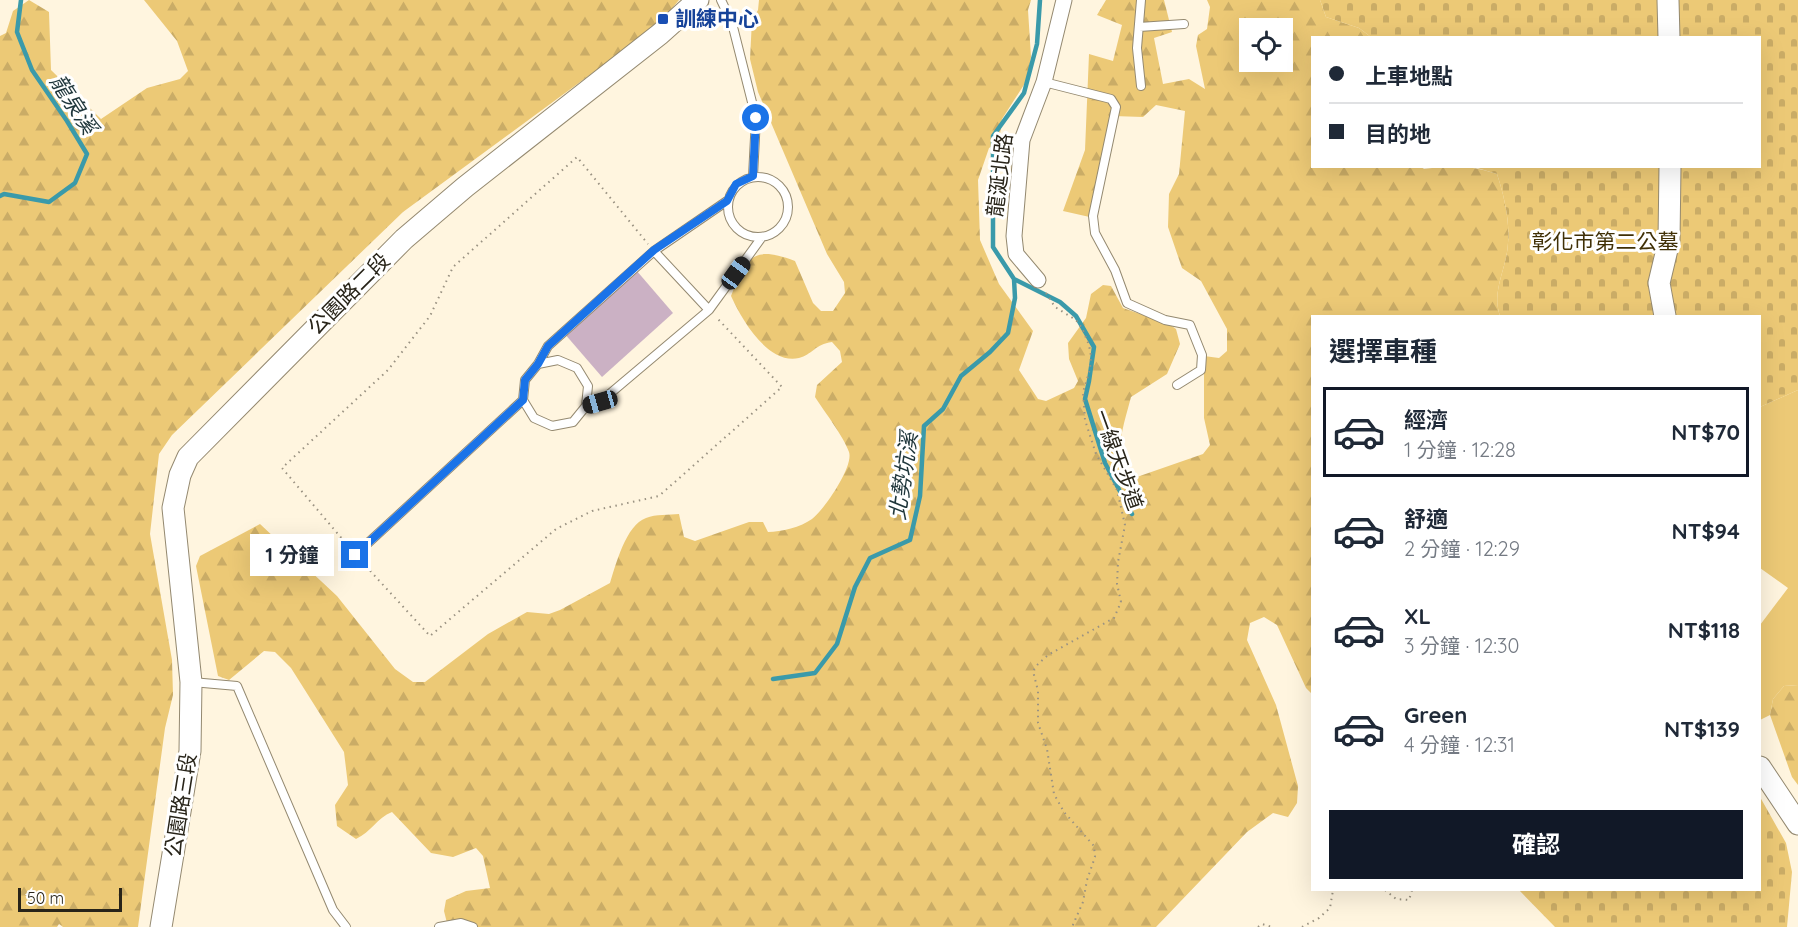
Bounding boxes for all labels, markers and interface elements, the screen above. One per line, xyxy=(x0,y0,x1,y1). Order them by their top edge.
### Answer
place label: 訓練中心 xyxy=(675,5,759,31)
marker: 訓練中心 xyxy=(656,12,670,26)
map controls xyxy=(1239,18,1293,72)
button: locate xyxy=(1239,18,1293,72)
text: 上車地點 xyxy=(1365,62,1453,90)
water label: 龍泉溪 xyxy=(44,69,105,142)
route start xyxy=(742,104,769,131)
text: 目的地 xyxy=(1365,120,1431,148)
street label: 龍涎北路 xyxy=(981,132,1017,218)
park label: 彰化市第二公墓 xyxy=(1532,228,1679,254)
street label: 公園路二段 xyxy=(302,247,395,340)
car xyxy=(718,253,754,293)
text: 選擇車種 xyxy=(1329,334,1437,368)
car xyxy=(580,388,620,416)
icon: car xyxy=(1332,405,1386,459)
street label: 一線天步道 xyxy=(1089,406,1149,513)
text: 經濟 xyxy=(1404,406,1448,434)
text: NT$70 xyxy=(1671,418,1740,446)
water label: 北勢坑溪 xyxy=(883,428,923,522)
text: 1 分鐘 · 12:28 xyxy=(1404,437,1516,462)
icon: car xyxy=(1332,504,1386,558)
text: 舒適 xyxy=(1404,505,1448,533)
text: NT$94 xyxy=(1671,517,1740,545)
callout: 1 分鐘 xyxy=(250,534,334,576)
text: 2 分鐘 · 12:29 xyxy=(1404,536,1520,561)
route end xyxy=(341,541,368,568)
text: 1 分鐘 xyxy=(265,542,319,567)
text: XL xyxy=(1404,602,1431,630)
icon: car xyxy=(1332,603,1386,657)
text: NT$118 xyxy=(1668,616,1740,644)
text: 3 分鐘 · 12:30 xyxy=(1404,633,1519,658)
text: Green xyxy=(1404,701,1467,729)
icon: car xyxy=(1332,702,1386,756)
text: NT$139 xyxy=(1664,715,1740,743)
text: 4 分鐘 · 12:31 xyxy=(1404,732,1515,757)
street label: 公園路三段 xyxy=(159,751,201,859)
button: 確認 xyxy=(1329,810,1743,879)
scale bar xyxy=(18,885,122,912)
text: 50 m xyxy=(27,888,64,908)

